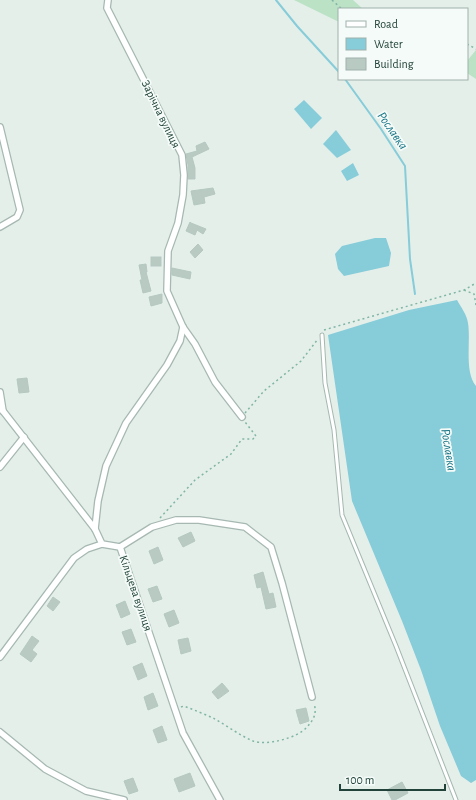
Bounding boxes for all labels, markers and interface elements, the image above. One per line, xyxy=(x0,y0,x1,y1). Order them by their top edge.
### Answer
legend xyxy=(338,8,468,80)
text: Road xyxy=(374,18,398,30)
text: Water xyxy=(374,38,403,50)
text: Building xyxy=(374,58,414,70)
street label: Зарічна вулиця xyxy=(138,78,183,150)
water label: Рославка xyxy=(374,110,410,152)
water label: Рославка xyxy=(438,428,458,472)
street label: Кільцева вулиця xyxy=(116,554,155,633)
scale bar xyxy=(340,766,445,792)
text: 100 m xyxy=(346,774,374,786)

